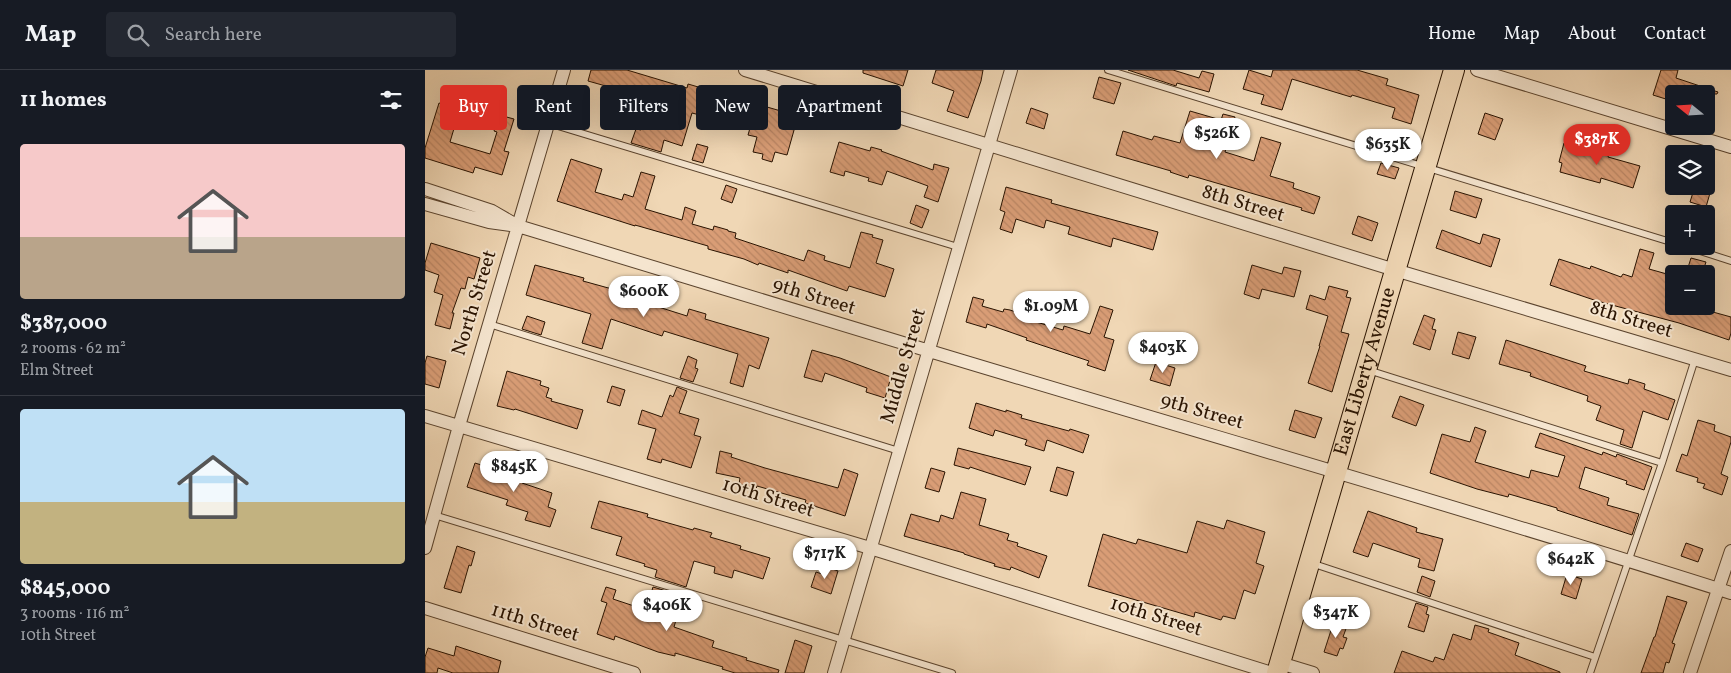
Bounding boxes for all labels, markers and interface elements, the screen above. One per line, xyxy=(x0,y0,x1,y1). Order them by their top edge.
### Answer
search box xyxy=(106,12,456,57)
text: Map xyxy=(25,18,76,52)
icon: search xyxy=(124,21,152,49)
text: Search here xyxy=(164,22,262,48)
text: Home xyxy=(1428,22,1476,47)
text: Map xyxy=(1504,22,1540,47)
text: About xyxy=(1568,22,1616,47)
text: Contact xyxy=(1644,22,1706,47)
chip: Buy xyxy=(440,85,507,130)
chip: Rent xyxy=(517,85,590,130)
chip: Filters xyxy=(600,85,686,130)
chip: New xyxy=(696,85,768,130)
chip: Apartment xyxy=(778,85,901,130)
north arrow xyxy=(1665,85,1715,135)
map controls xyxy=(1665,85,1715,315)
text: 11 homes xyxy=(20,86,107,115)
icon: filters xyxy=(377,86,405,114)
pin: $526K xyxy=(1182,118,1252,160)
text: $526K xyxy=(1194,123,1240,145)
pin: $387K xyxy=(1562,124,1632,166)
pin: $635K xyxy=(1353,128,1423,171)
text: $387K xyxy=(1574,129,1620,151)
text: $635K xyxy=(1365,134,1411,156)
button: layers xyxy=(1665,145,1715,195)
icon: home xyxy=(168,176,258,266)
street label: 8th Street xyxy=(1198,178,1288,230)
button: + xyxy=(1665,205,1715,255)
street label: North Street xyxy=(446,247,504,359)
button: − xyxy=(1665,265,1715,315)
street label: 9th Street xyxy=(769,271,859,323)
pin: $600K xyxy=(609,276,679,318)
text: $600K xyxy=(619,281,669,303)
street label: East Liberty Avenue xyxy=(1327,284,1403,459)
pin: $1.09M xyxy=(1010,290,1092,333)
street label: 8th Street xyxy=(1586,294,1676,346)
text: $1.09M xyxy=(1024,296,1078,318)
street label: Middle Street xyxy=(874,305,934,427)
text: $387,000 xyxy=(20,309,107,338)
pin: $403K xyxy=(1128,332,1198,374)
text: $403K xyxy=(1139,337,1187,359)
text: 2 rooms · 62 m² xyxy=(20,338,126,360)
text: Elm Street xyxy=(20,360,94,382)
street label: 9th Street xyxy=(1157,387,1247,437)
icon: home xyxy=(168,442,258,532)
pin: $845K xyxy=(479,450,549,493)
text: $845K xyxy=(491,456,537,478)
street label: 10th Street xyxy=(718,471,818,525)
pin: $717K xyxy=(790,538,860,580)
text: $717K xyxy=(804,543,846,565)
pin: $642K xyxy=(1536,544,1606,586)
text: $642K xyxy=(1547,549,1595,571)
text: $845,000 xyxy=(20,574,110,603)
pin: $406K xyxy=(632,590,702,632)
street label: 10th Street xyxy=(1106,590,1206,644)
text: $406K xyxy=(643,595,691,617)
street label: 11th Street xyxy=(487,596,583,650)
pin: $347K xyxy=(1301,596,1371,639)
text: $347K xyxy=(1313,602,1359,624)
text: 3 rooms · 116 m² xyxy=(20,603,129,625)
text: 10th Street xyxy=(20,625,96,647)

